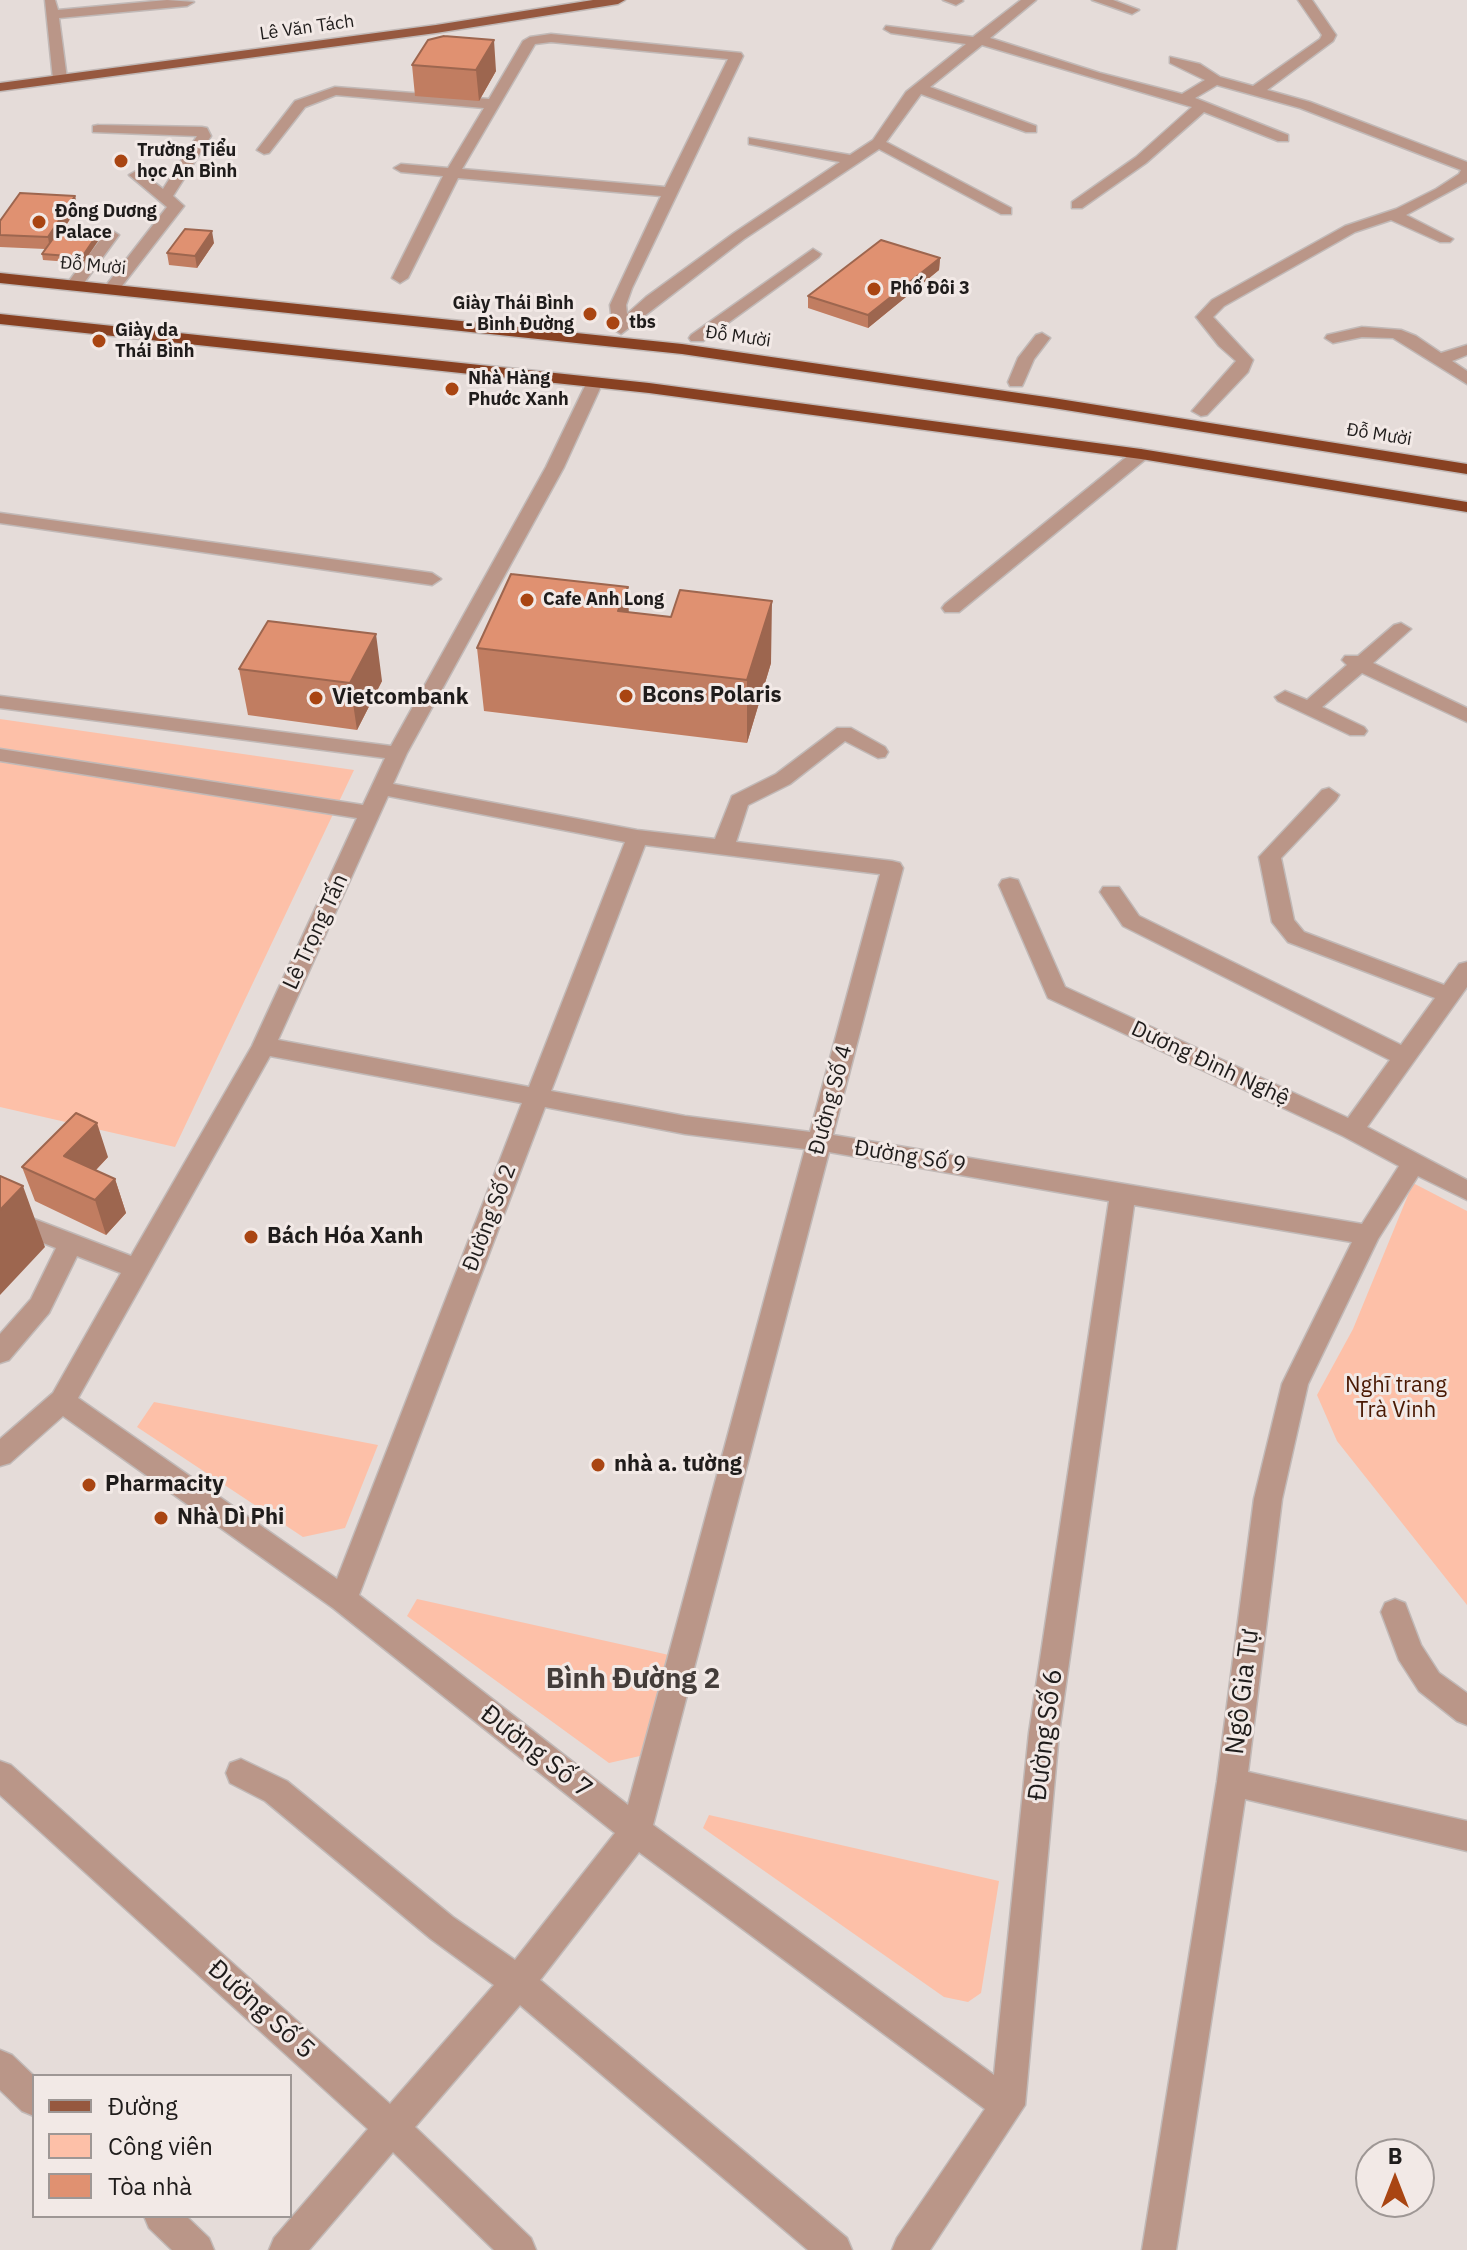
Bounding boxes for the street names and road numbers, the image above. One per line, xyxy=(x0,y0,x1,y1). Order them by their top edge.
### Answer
street label: Lê Văn Tách xyxy=(258,11,356,45)
street label: Đỗ Mười xyxy=(59,252,127,280)
street label: Đỗ Mười xyxy=(704,322,772,352)
street label: Đỗ Mười xyxy=(1345,419,1413,451)
street label: Lê Trọng Tấn xyxy=(278,870,354,994)
street label: Dương Đình Nghệ xyxy=(1127,1016,1293,1112)
street label: Đường Số 4 xyxy=(804,1042,858,1158)
street label: Đường Số 9 xyxy=(852,1135,968,1179)
street label: Đường Số 2 xyxy=(458,1161,522,1275)
street label: Ngô Gia Tự xyxy=(1220,1628,1266,1756)
street label: Đường Số 6 xyxy=(1022,1667,1070,1803)
street label: Đường Số 7 xyxy=(474,1699,598,1805)
street label: Đường Số 5 xyxy=(201,1954,321,2066)

